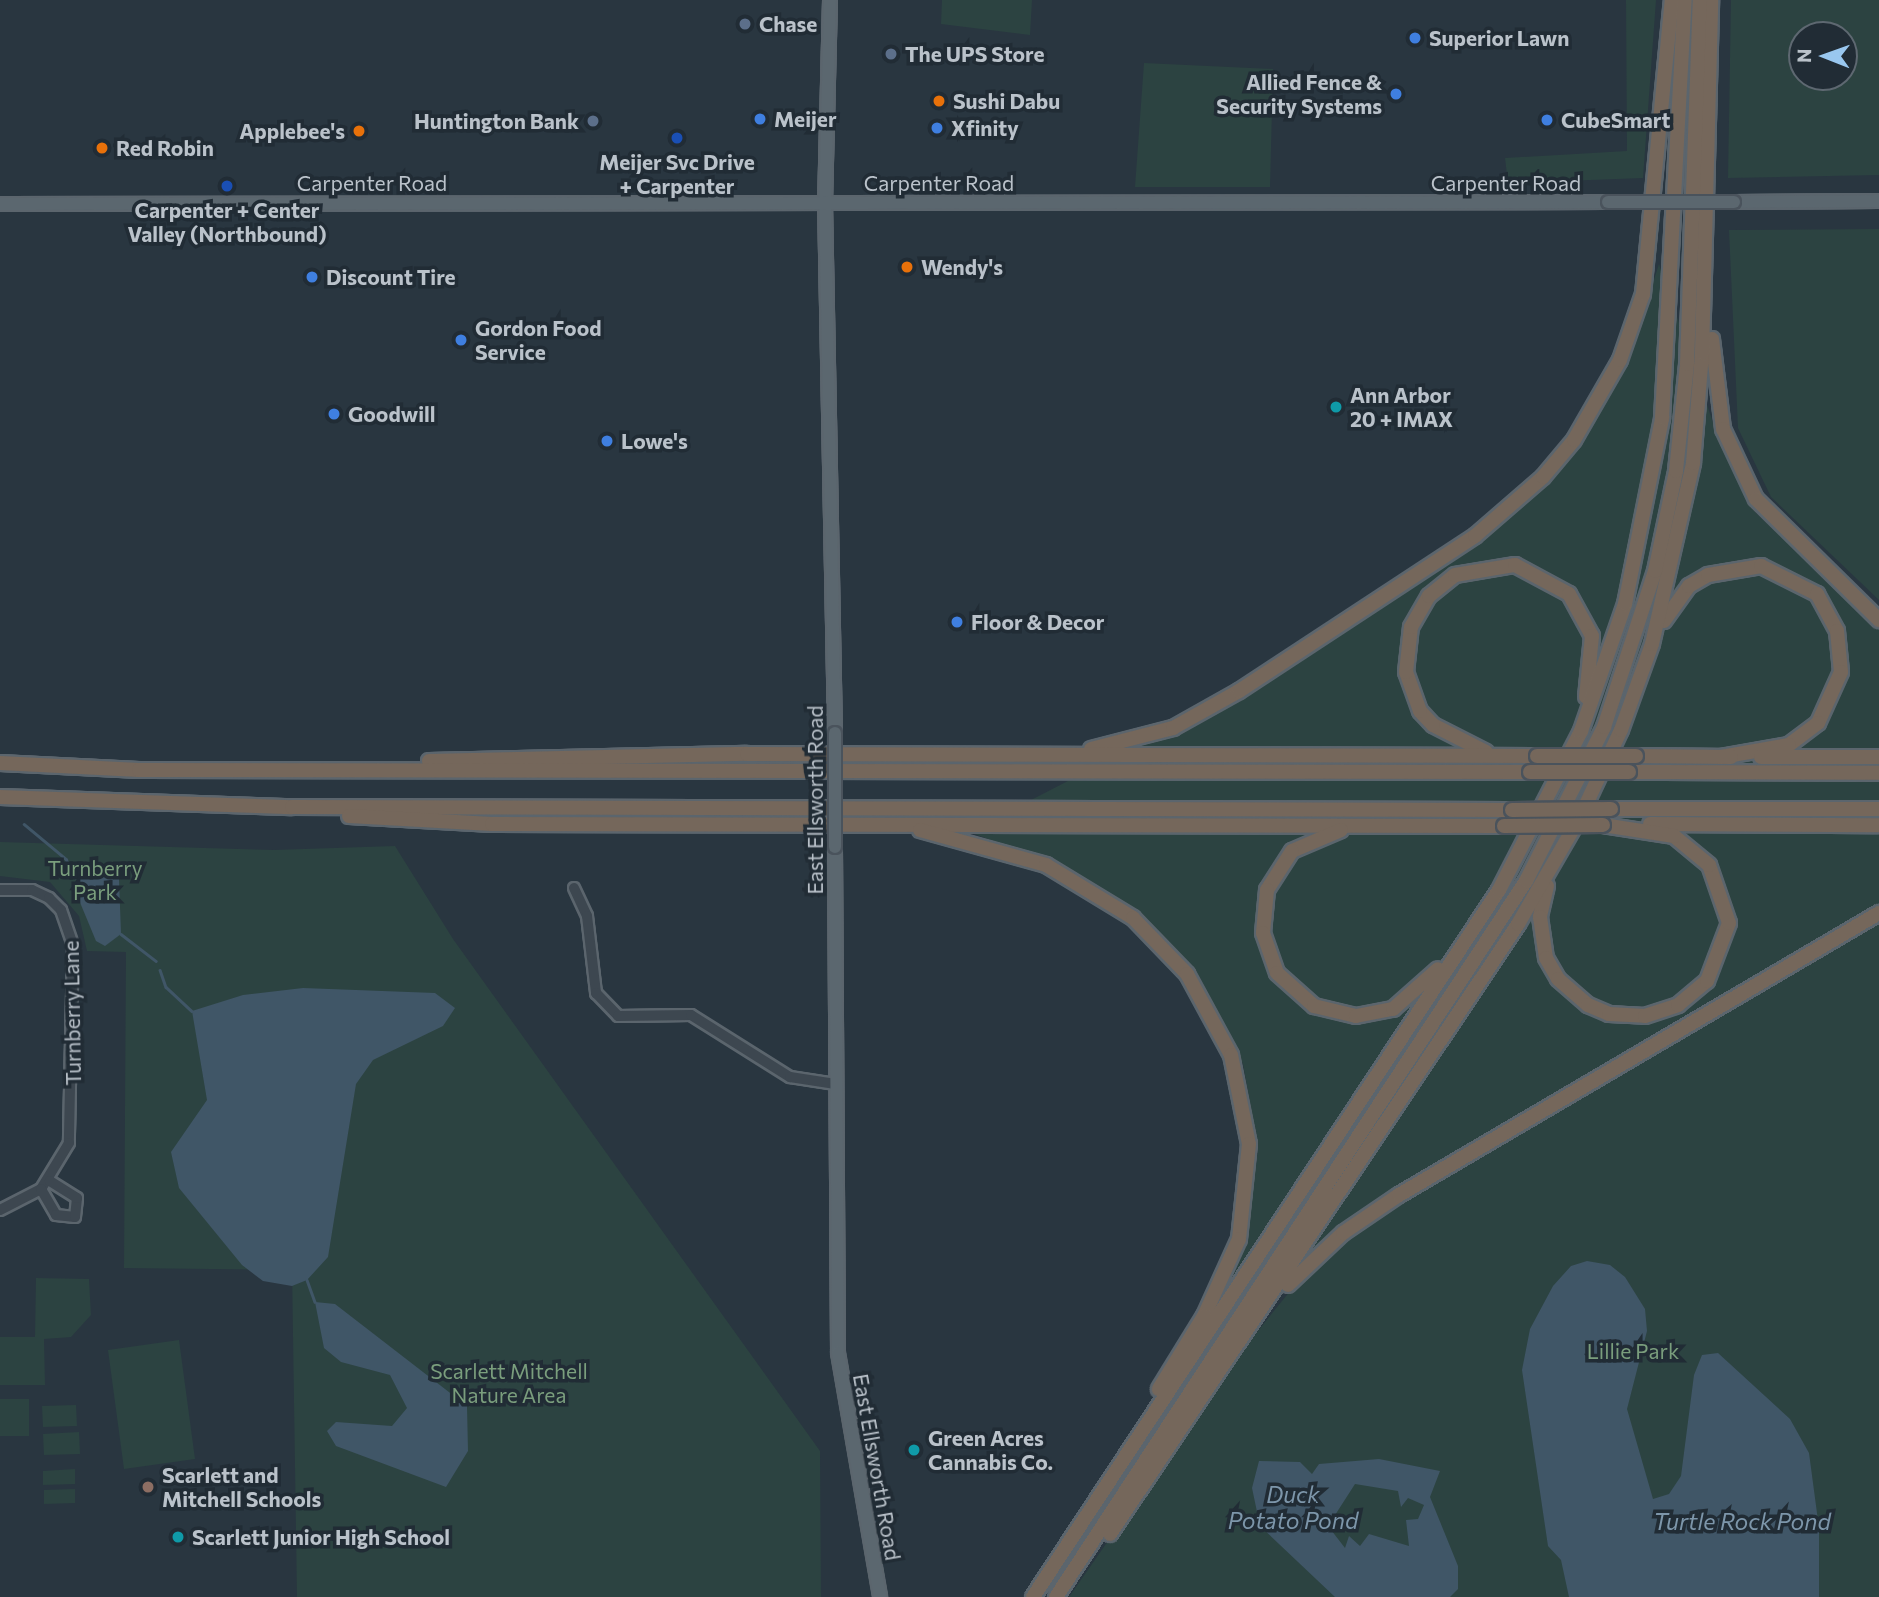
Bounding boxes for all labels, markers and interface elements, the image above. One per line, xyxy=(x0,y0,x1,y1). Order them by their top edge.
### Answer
place label: Chase xyxy=(759,11,817,37)
marker: Chase xyxy=(737,16,753,32)
north arrow xyxy=(1788,21,1858,91)
place label: Superior Lawn xyxy=(1429,25,1569,51)
marker: Superior Lawn xyxy=(1407,30,1423,46)
place label: The UPS Store xyxy=(905,41,1044,67)
marker: The UPS Store xyxy=(883,46,899,62)
text: N xyxy=(1792,48,1815,63)
place label: Allied Fence & Security Systems xyxy=(1216,69,1382,119)
marker: Allied Fence & Security Systems xyxy=(1388,86,1404,102)
place label: Sushi Dabu xyxy=(953,88,1060,114)
marker: Sushi Dabu xyxy=(931,93,947,109)
place label: Meijer xyxy=(774,106,837,132)
place label: CubeSmart xyxy=(1561,107,1670,133)
place label: Huntington Bank xyxy=(414,108,579,134)
marker: Meijer xyxy=(752,111,768,127)
marker: CubeSmart xyxy=(1539,112,1555,128)
marker: Huntington Bank xyxy=(585,113,601,129)
place label: Xfinity xyxy=(951,115,1019,141)
place label: Applebee's xyxy=(239,118,345,144)
marker: Xfinity xyxy=(929,120,945,136)
marker: Applebee's xyxy=(351,123,367,139)
marker: Meijer Svc Drive + Carpenter xyxy=(669,130,685,146)
place label: Red Robin xyxy=(116,135,214,161)
marker: Red Robin xyxy=(94,140,110,156)
place label: Meijer Svc Drive + Carpenter xyxy=(599,149,755,199)
street label: Carpenter Road xyxy=(297,170,447,196)
street label: Carpenter Road xyxy=(864,170,1014,196)
street label: Carpenter Road xyxy=(1431,170,1581,196)
marker: Carpenter + Center Valley (Northbound) xyxy=(219,178,235,194)
place label: Carpenter + Center Valley (Northbound) xyxy=(127,197,327,247)
place label: Wendy's xyxy=(921,254,1003,280)
marker: Wendy's xyxy=(899,259,915,275)
place label: Discount Tire xyxy=(326,264,456,290)
marker: Discount Tire xyxy=(304,269,320,285)
place label: Gordon Food Service xyxy=(475,315,601,365)
marker: Gordon Food Service xyxy=(453,332,469,348)
place label: Ann Arbor 20 + IMAX xyxy=(1350,382,1453,432)
marker: Ann Arbor 20 + IMAX xyxy=(1328,399,1344,415)
place label: Goodwill xyxy=(348,401,435,427)
marker: Goodwill xyxy=(326,406,342,422)
place label: Lowe's xyxy=(621,428,688,454)
marker: Lowe's xyxy=(599,433,615,449)
place label: Floor & Decor xyxy=(971,609,1105,635)
marker: Floor & Decor xyxy=(949,614,965,630)
street label: East Ellsworth Road xyxy=(802,705,828,895)
park label: Turnberry Park xyxy=(47,855,143,905)
street label: Turnberry Lane xyxy=(58,940,86,1086)
park label: Lillie Park xyxy=(1587,1338,1679,1364)
park label: Scarlett Mitchell Nature Area xyxy=(430,1358,588,1408)
street label: East Ellsworth Road xyxy=(848,1372,906,1562)
place label: Green Acres Cannabis Co. xyxy=(928,1425,1053,1475)
marker: Green Acres Cannabis Co. xyxy=(906,1442,922,1458)
place label: Scarlett and Mitchell Schools xyxy=(162,1462,321,1512)
marker: Scarlett and Mitchell Schools xyxy=(140,1479,156,1495)
water label: Duck Potato Pond xyxy=(1228,1480,1358,1534)
water label: Turtle Rock Pond xyxy=(1653,1507,1831,1535)
place label: Scarlett Junior High School xyxy=(192,1524,450,1550)
marker: Scarlett Junior High School xyxy=(170,1529,186,1545)

